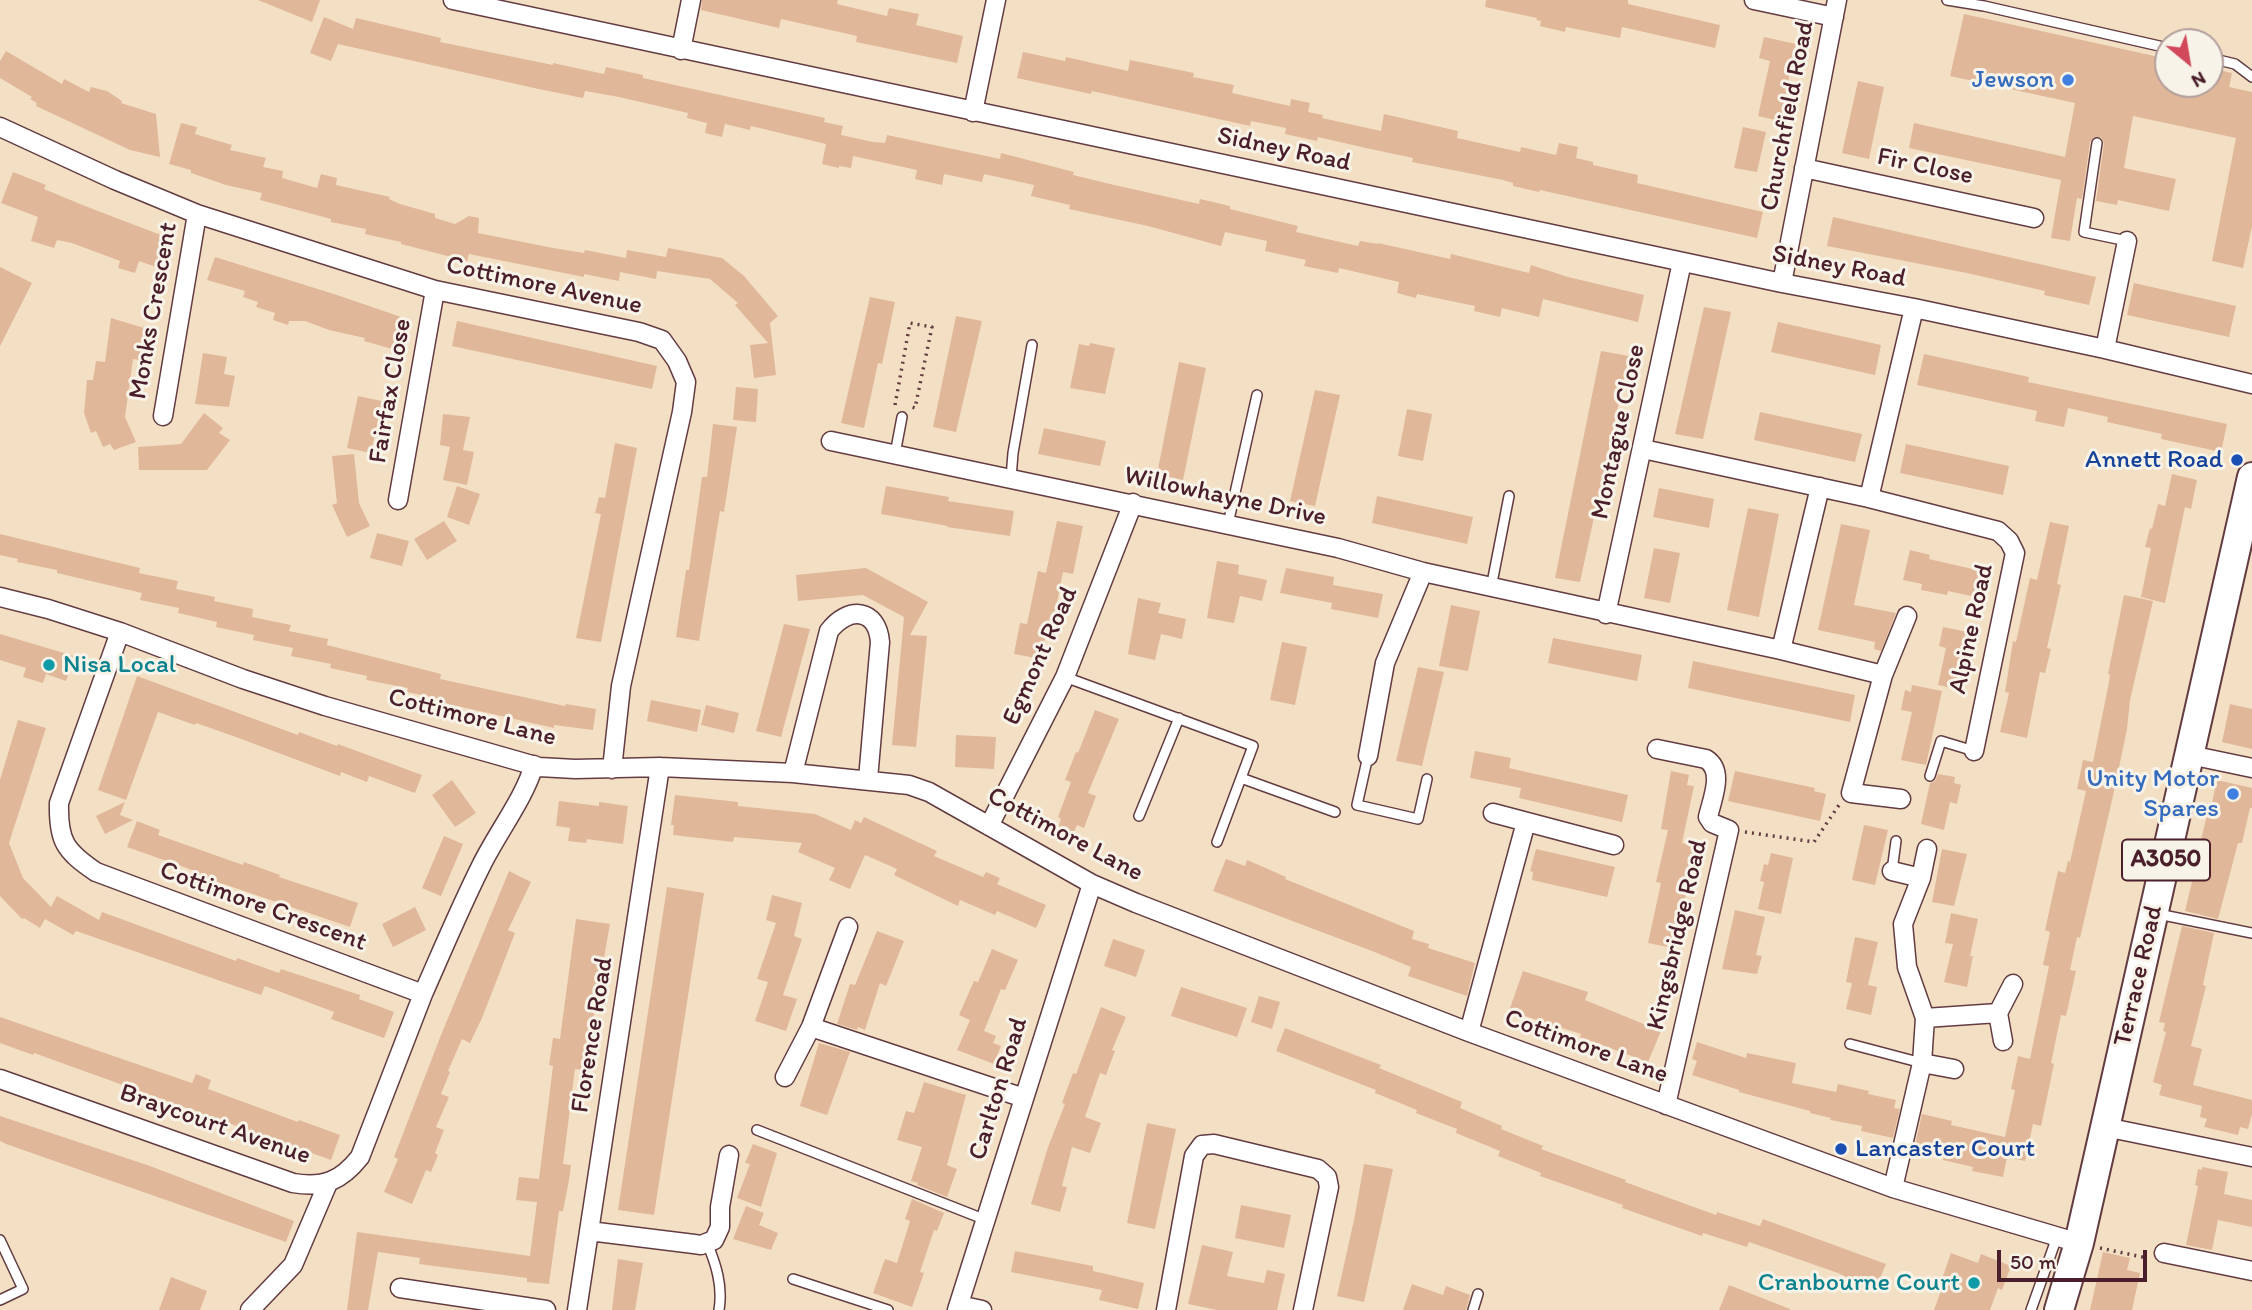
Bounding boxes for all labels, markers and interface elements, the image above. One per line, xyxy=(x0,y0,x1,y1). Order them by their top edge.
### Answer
street label: Churchfield Road xyxy=(1754,18,1822,214)
north arrow xyxy=(2154,28,2224,98)
place label: Jewson xyxy=(1972,64,2054,96)
text: N xyxy=(2187,67,2210,93)
marker: Jewson xyxy=(2060,72,2076,88)
street label: Sidney Road xyxy=(1214,121,1354,179)
street label: Fir Close xyxy=(1874,142,1976,192)
street label: Monks Crescent xyxy=(123,220,185,402)
street label: Sidney Road xyxy=(1769,239,1909,295)
street label: Cottimore Avenue xyxy=(443,250,645,322)
street label: Fairfax Close xyxy=(363,316,419,466)
street label: Montague Close xyxy=(1585,342,1653,522)
place label: Annett Road xyxy=(2085,444,2223,476)
marker: Annett Road xyxy=(2229,452,2245,468)
street label: Willowhayne Drive xyxy=(1121,460,1329,534)
street label: Alpine Road xyxy=(1943,561,2001,697)
street label: Egmont Road xyxy=(997,582,1085,730)
place label: Nisa Local xyxy=(63,649,176,681)
marker: Nisa Local xyxy=(41,657,57,673)
street label: Cottimore Lane xyxy=(385,682,559,754)
place label: Unity Motor Spares xyxy=(2086,763,2219,824)
street label: Cottimore Lane xyxy=(982,781,1148,889)
marker: Unity Motor Spares xyxy=(2225,786,2241,802)
street label: Kingsbridge Road xyxy=(1641,837,1715,1033)
road number: A3050 xyxy=(2122,840,2210,880)
street label: Cottimore Crescent xyxy=(155,855,371,959)
street label: Terrace Road xyxy=(2108,902,2170,1050)
street label: Florence Road xyxy=(565,955,621,1115)
street label: Cottimore Lane xyxy=(1500,1003,1672,1091)
street label: Carlton Road xyxy=(963,1014,1035,1164)
street label: Braycourt Avenue xyxy=(115,1078,315,1172)
place label: Lancaster Court xyxy=(1855,1133,2035,1165)
marker: Lancaster Court xyxy=(1833,1141,1849,1157)
scale bar xyxy=(2000,1236,2150,1280)
text: 50 m xyxy=(2010,1249,2056,1274)
place label: Cranbourne Court xyxy=(1758,1267,1960,1299)
marker: Cranbourne Court xyxy=(1966,1275,1982,1291)

